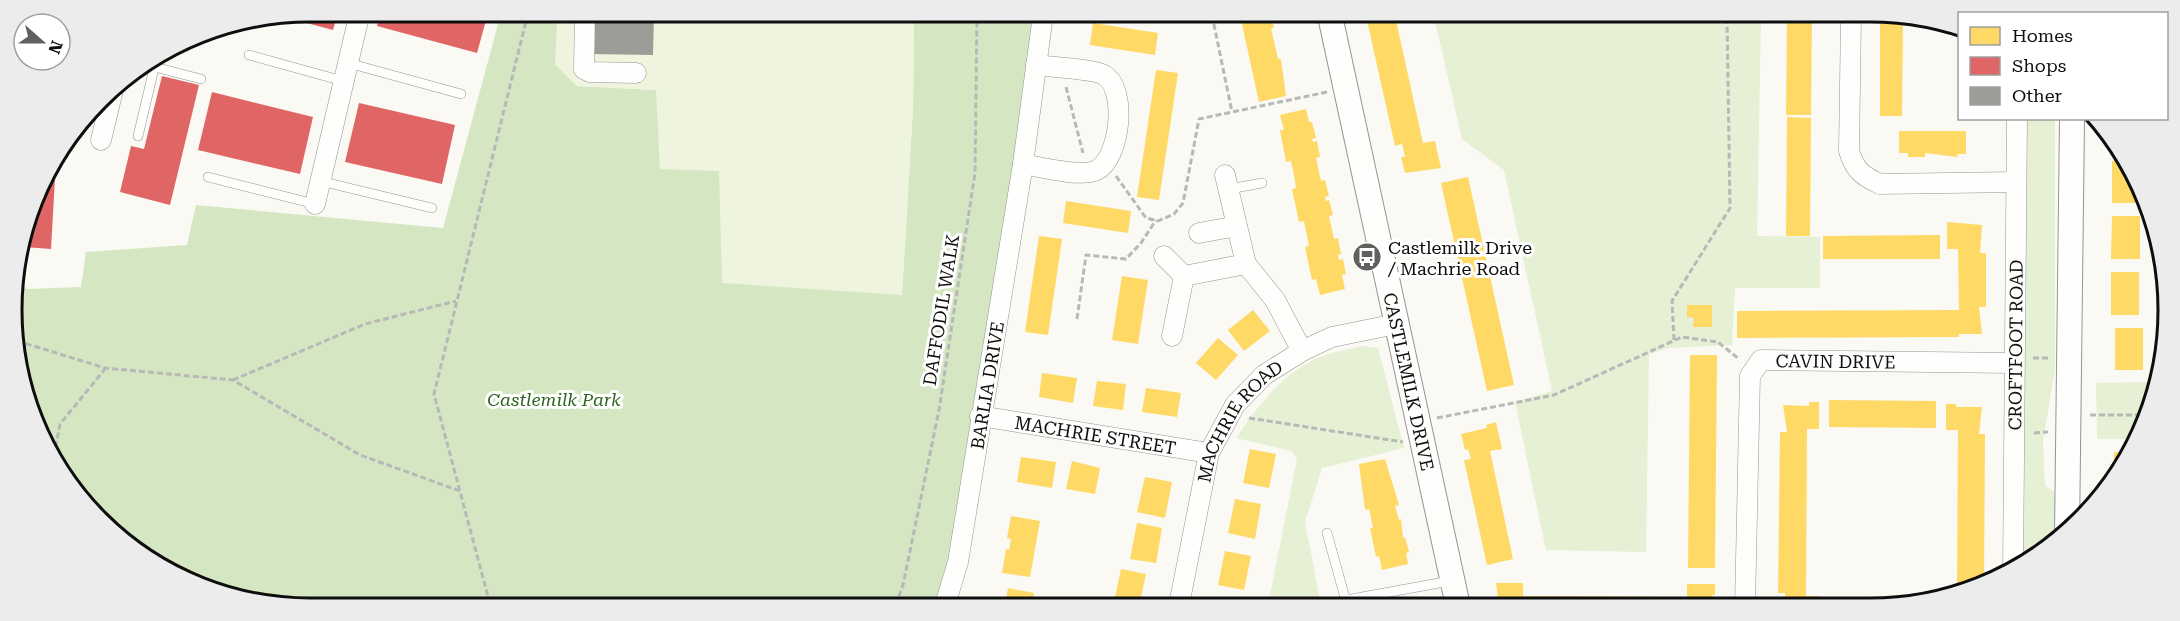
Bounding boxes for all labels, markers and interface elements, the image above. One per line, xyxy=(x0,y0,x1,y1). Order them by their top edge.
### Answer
north arrow xyxy=(12,12,72,72)
legend xyxy=(1958,12,2168,120)
text: Homes xyxy=(2012,25,2073,46)
text: N xyxy=(44,38,67,56)
text: Shops xyxy=(2012,55,2066,76)
text: Other xyxy=(2012,85,2062,106)
street label: DAFFODIL WALK xyxy=(919,233,963,387)
place label: Castlemilk Drive / Machrie Road xyxy=(1387,237,1532,279)
bus stop icon: Castlemilk Drive / Machrie Road xyxy=(1351,241,1383,273)
street label: CROFTFOOT ROAD xyxy=(2004,259,2026,431)
street label: CASTLEMILK DRIVE xyxy=(1380,291,1439,472)
street label: BARLIA DRIVE xyxy=(966,320,1008,451)
street label: CAVIN DRIVE xyxy=(1775,350,1896,372)
street label: MACHRIE ROAD xyxy=(1193,356,1286,484)
park label: Castlemilk Park xyxy=(487,389,621,410)
street label: MACHRIE STREET xyxy=(1013,411,1178,458)

